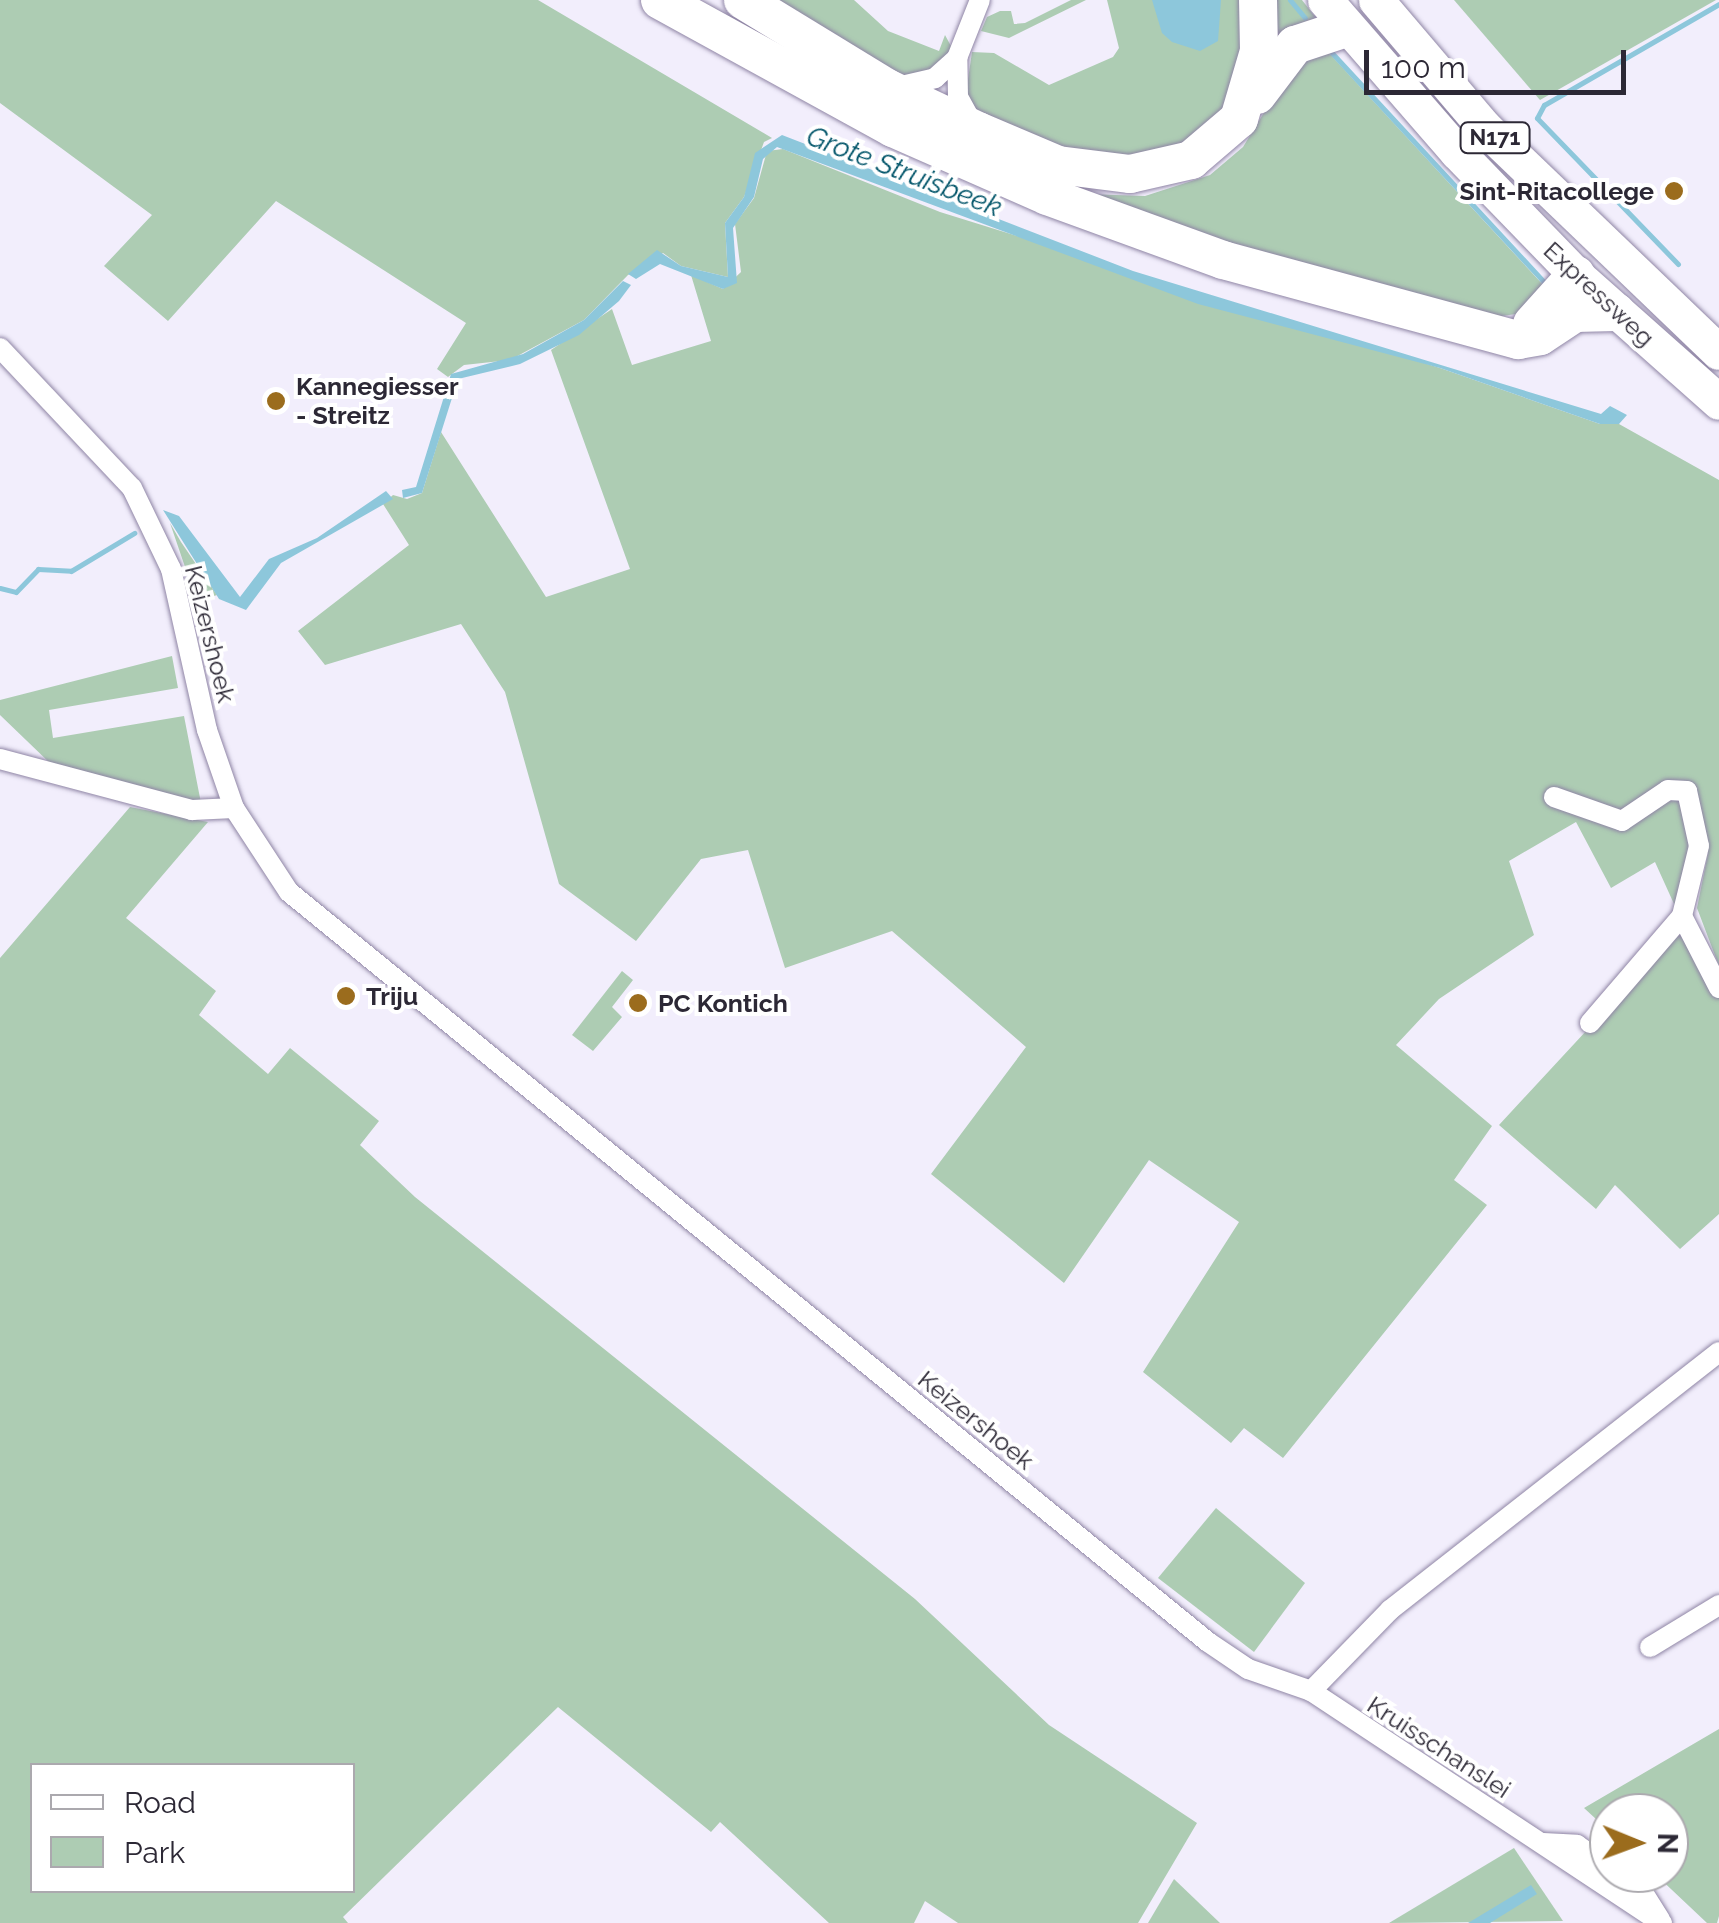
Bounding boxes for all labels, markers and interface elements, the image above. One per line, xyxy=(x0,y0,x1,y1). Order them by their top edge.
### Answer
scale bar xyxy=(1369,30,1632,92)
text: 100 m xyxy=(1381,50,1466,85)
water label: Grote Struisbeek xyxy=(802,119,1006,225)
road number: N171 xyxy=(1458,121,1532,155)
place label: Sint-Ritacollege xyxy=(1460,176,1654,206)
marker: Sint-Ritacollege xyxy=(1663,180,1685,202)
street label: Expressweg xyxy=(1538,235,1660,353)
place label: Kannegiesser - Streitz xyxy=(296,372,459,431)
marker: Kannegiesser - Streitz xyxy=(265,390,287,412)
street label: Keizershoek xyxy=(178,562,242,706)
place label: Triju xyxy=(366,981,418,1011)
marker: Triju xyxy=(335,985,357,1007)
place label: PC Kontich xyxy=(658,988,788,1018)
marker: PC Kontich xyxy=(627,992,649,1014)
street label: Keizershoek xyxy=(912,1364,1040,1476)
street label: Kruisschanslei xyxy=(1362,1690,1516,1804)
legend xyxy=(30,1763,355,1893)
text: Road xyxy=(124,1785,196,1820)
north arrow xyxy=(1589,1793,1689,1893)
text: N xyxy=(1651,1833,1684,1854)
text: Park xyxy=(124,1835,185,1870)

